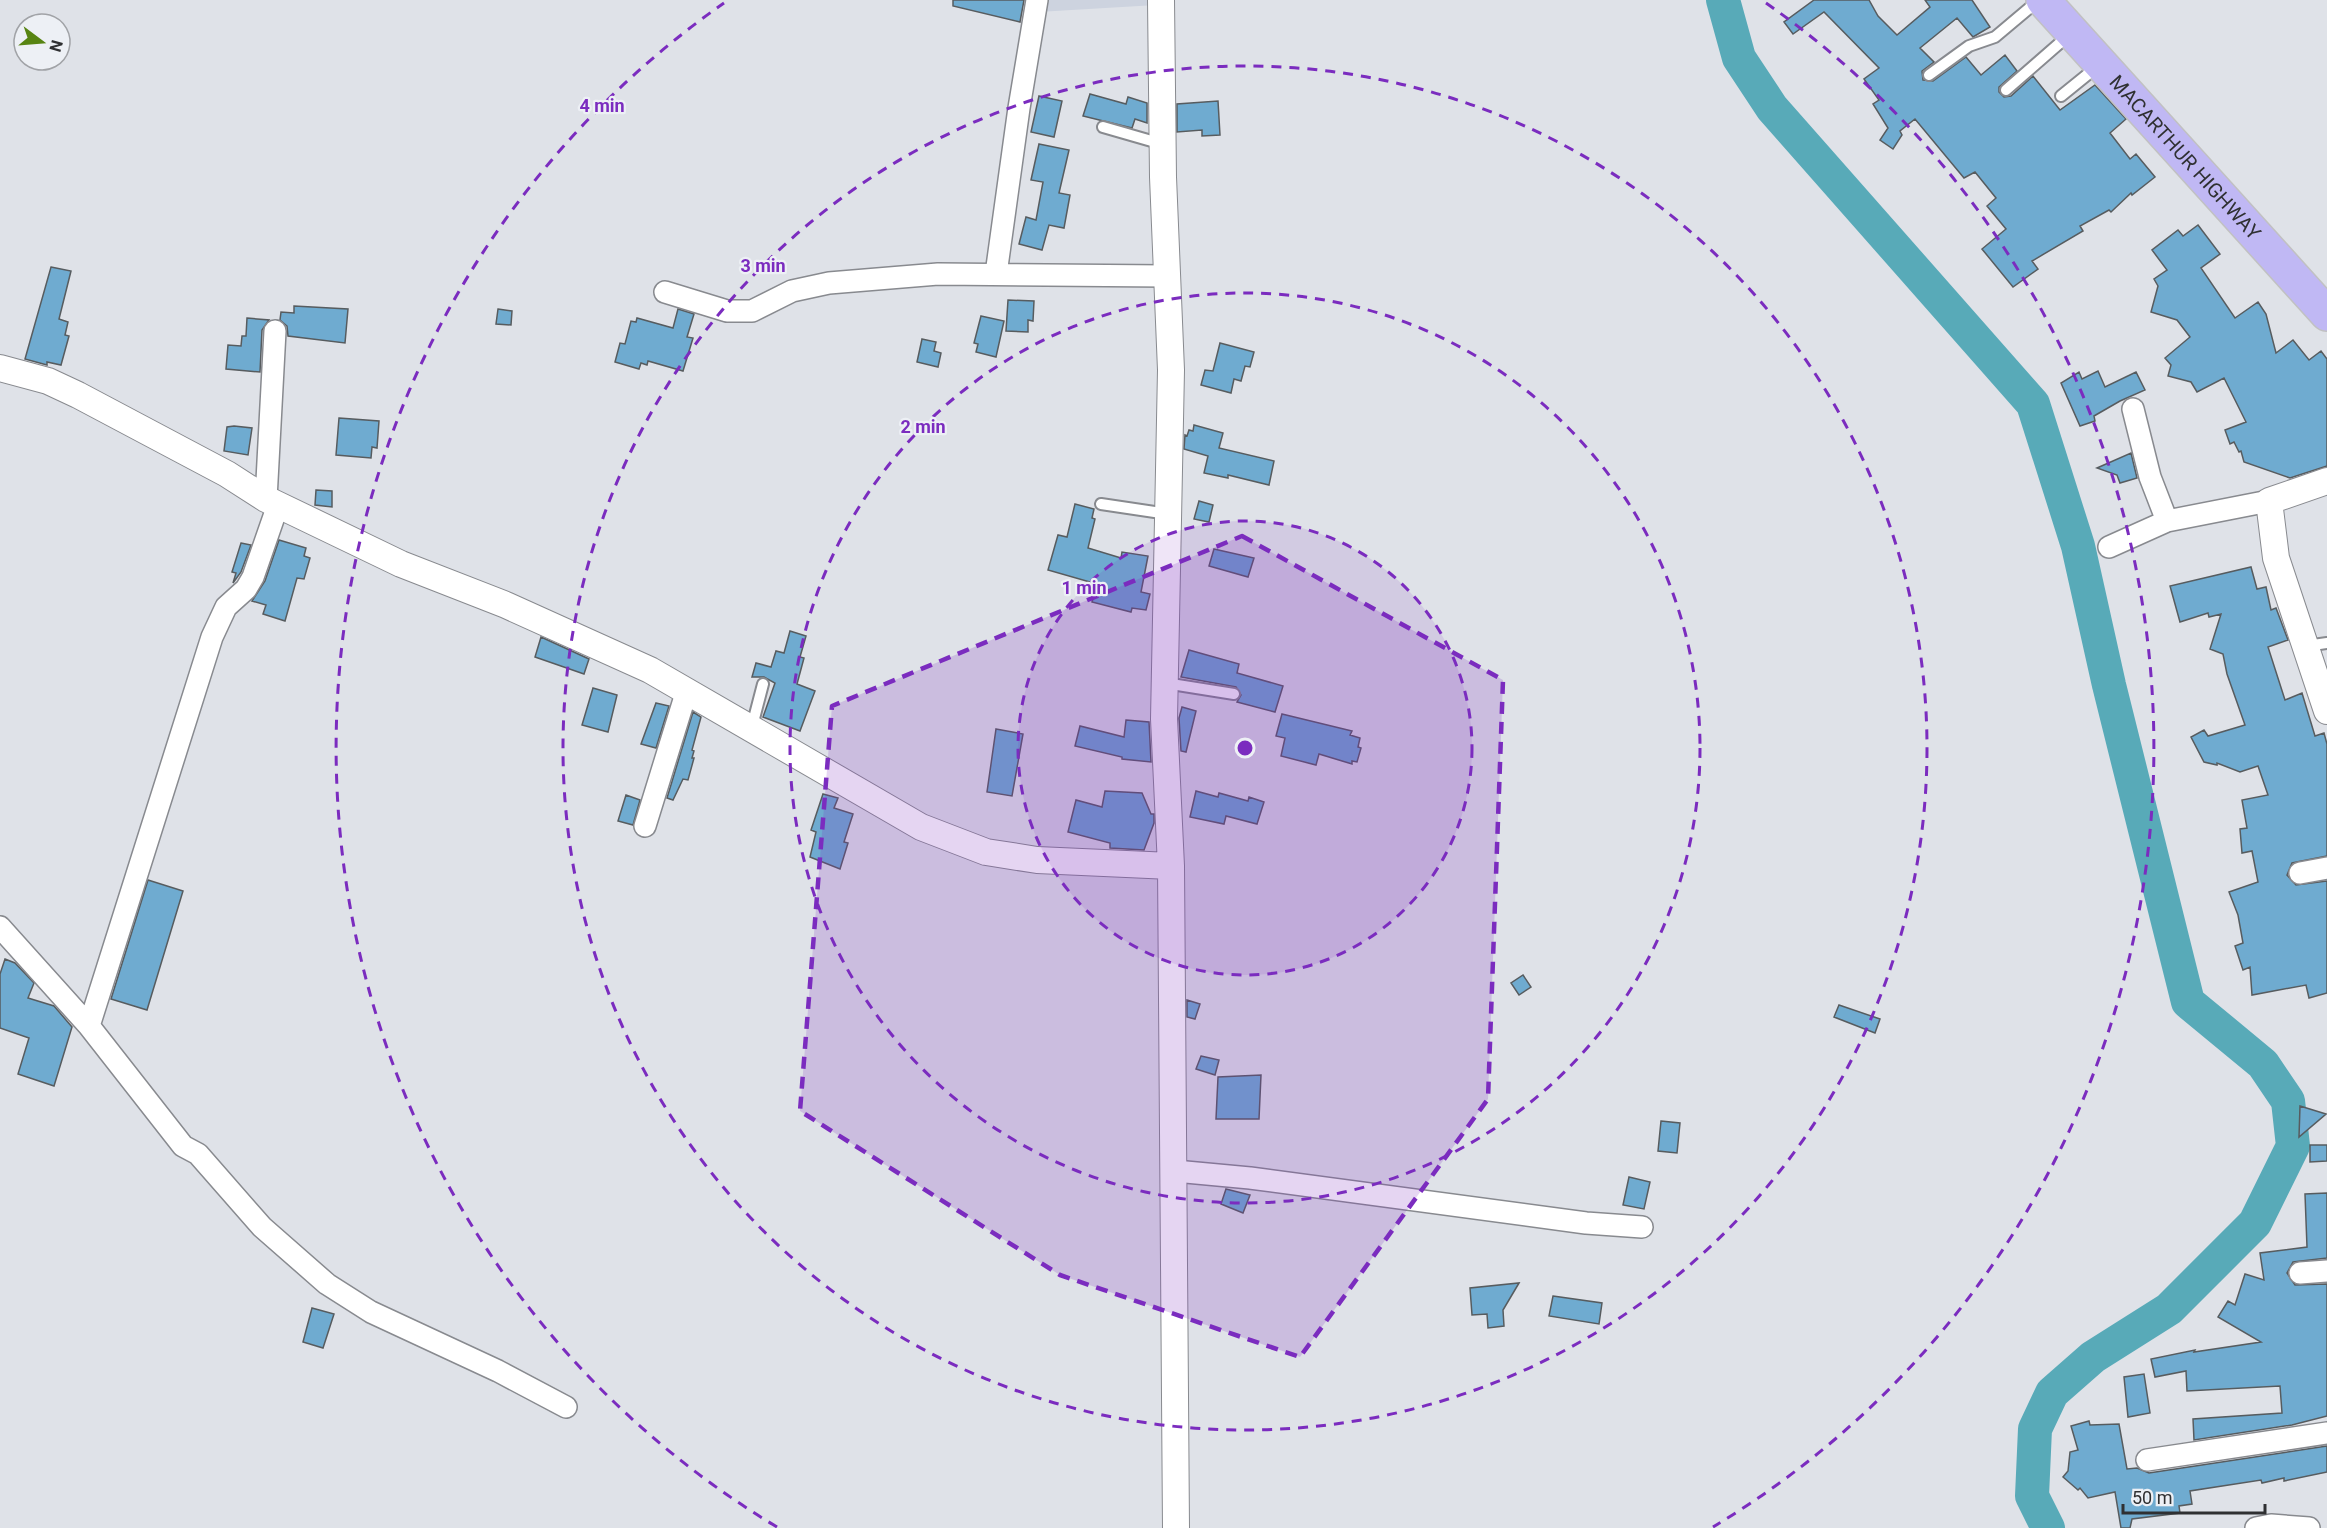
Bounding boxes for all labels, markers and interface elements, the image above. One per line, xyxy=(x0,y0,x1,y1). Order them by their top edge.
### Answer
north arrow xyxy=(12,12,72,72)
text: N xyxy=(45,38,67,54)
street label: MACARTHUR HIGHWAY xyxy=(2105,70,2266,245)
text: 4 min xyxy=(579,95,625,116)
text: 3 min xyxy=(740,255,786,276)
text: 2 min xyxy=(900,416,946,437)
text: 1 min xyxy=(1061,577,1107,598)
centre of rings xyxy=(1235,738,1255,758)
scale bar xyxy=(2123,1477,2266,1515)
text: 50 m xyxy=(2132,1487,2172,1508)

